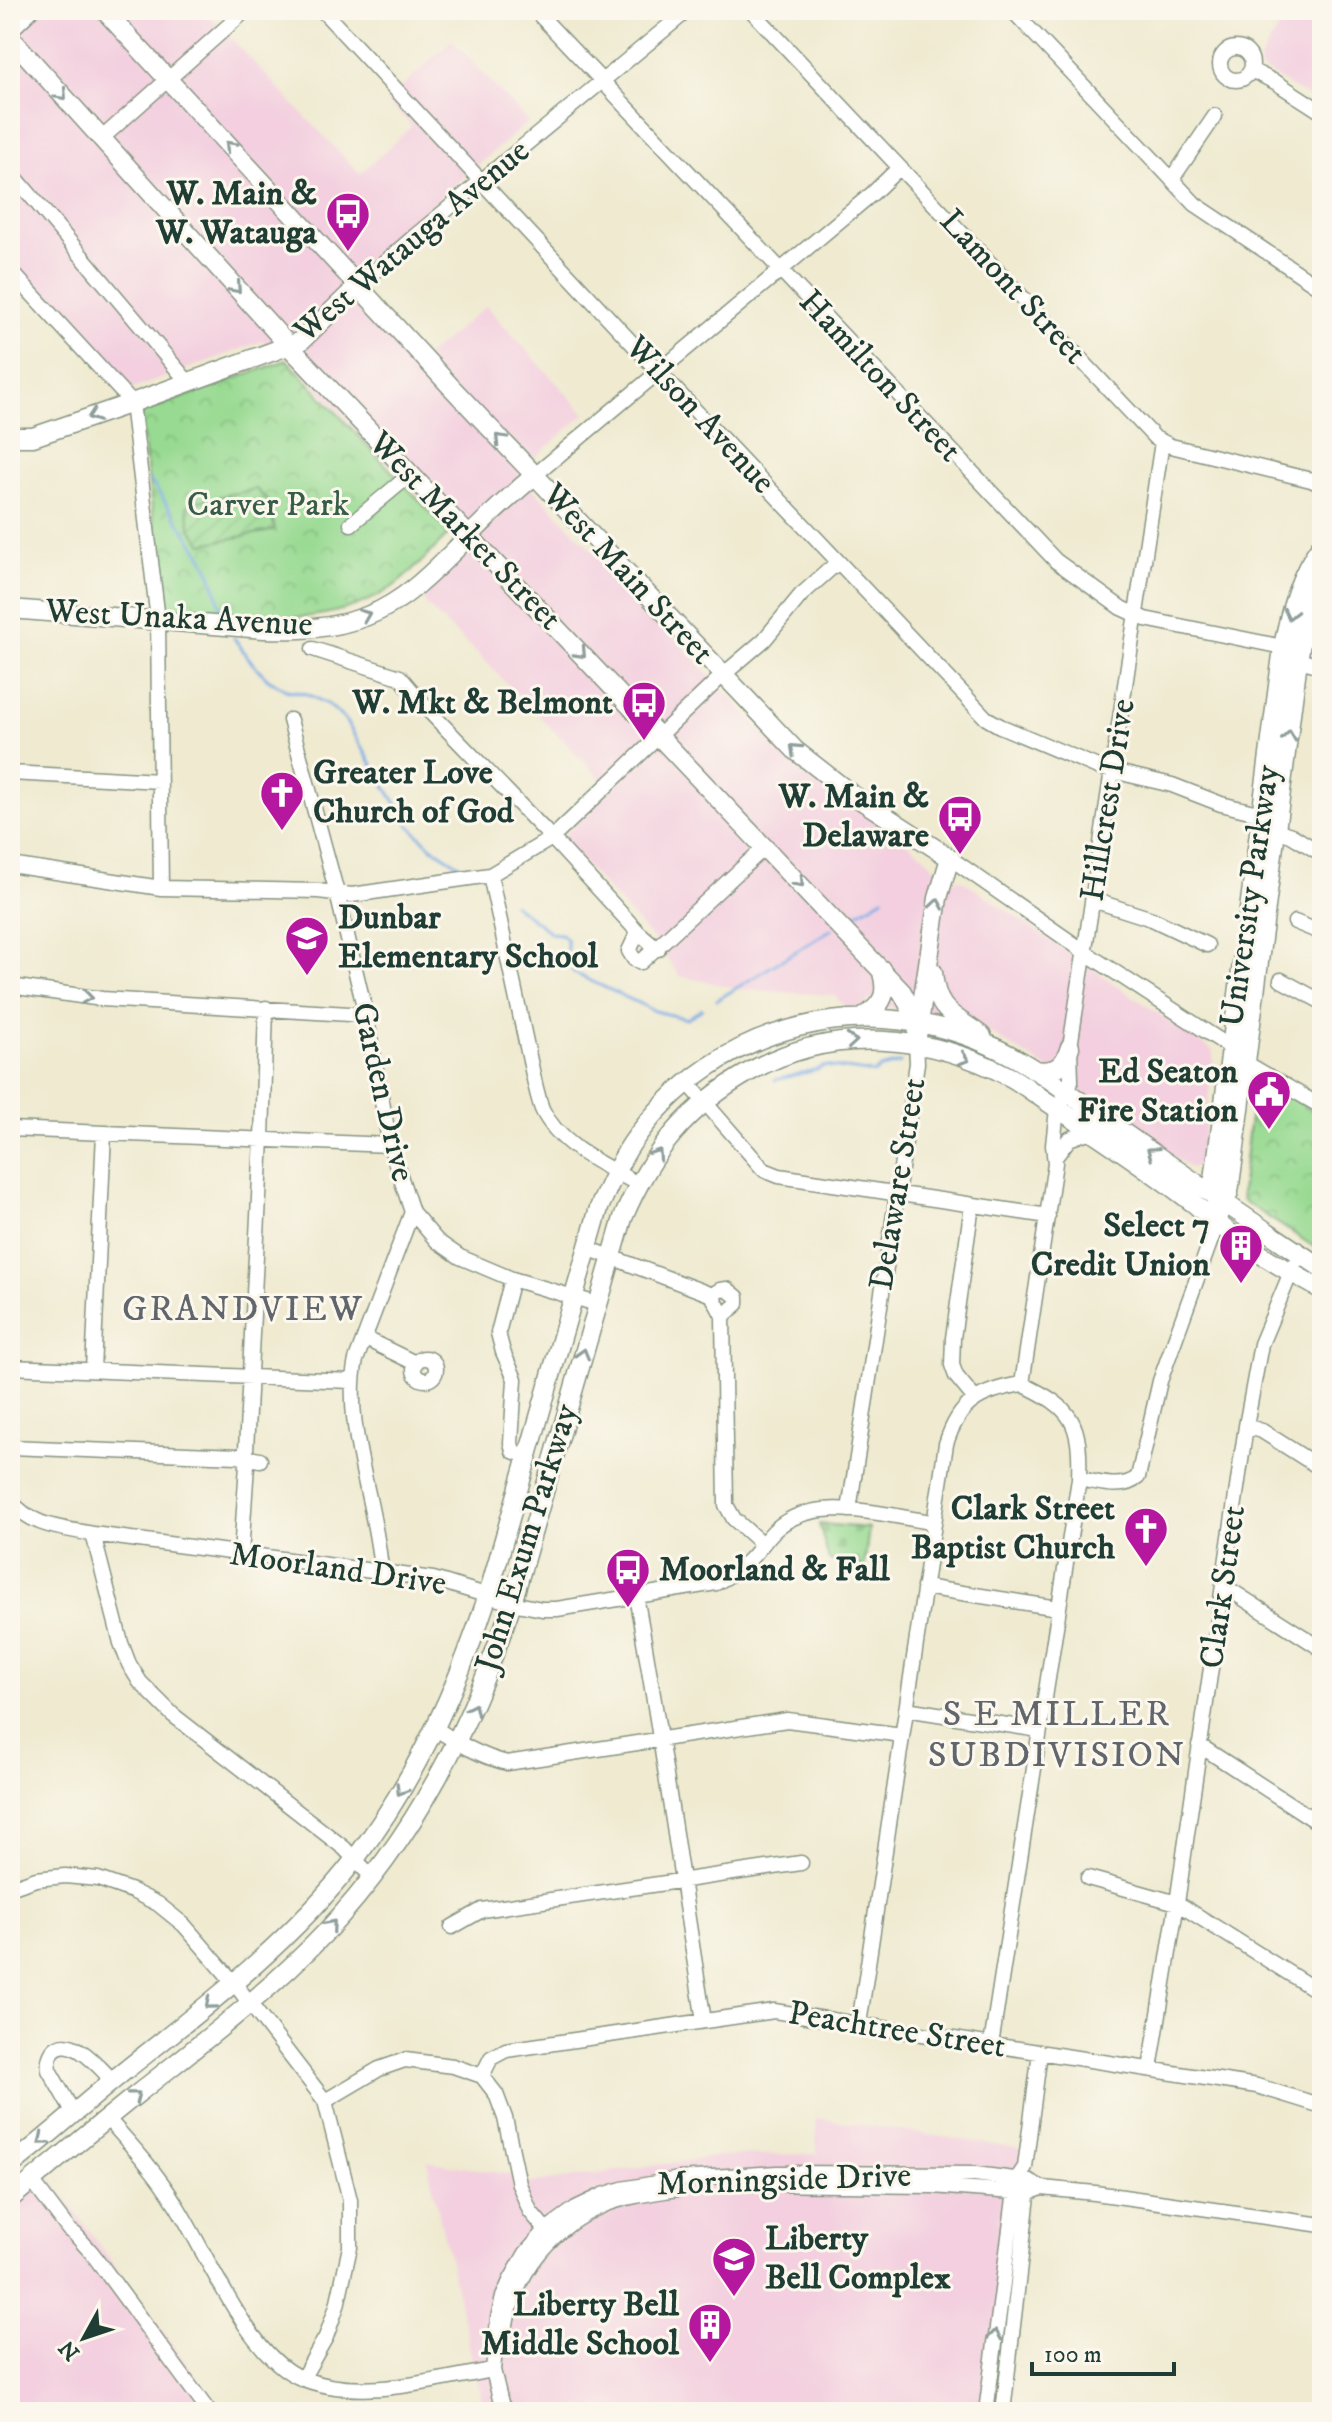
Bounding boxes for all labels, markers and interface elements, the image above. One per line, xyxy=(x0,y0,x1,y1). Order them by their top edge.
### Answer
one-way arrow xyxy=(52,85,67,100)
street label: West Watauga Avenue xyxy=(285,130,538,352)
one-way arrow xyxy=(224,141,239,155)
place label: W. Main & W. Watauga xyxy=(155,173,318,254)
bus stop icon: W. Main & W. Watauga xyxy=(324,190,372,253)
street label: Lamont Street xyxy=(930,201,1096,373)
one-way arrow xyxy=(227,279,242,293)
street label: Hamilton Street xyxy=(790,281,971,471)
street label: Wilson Avenue xyxy=(615,326,784,503)
one-way arrow xyxy=(86,407,100,423)
street label: West Market Street xyxy=(359,422,571,639)
one-way arrow xyxy=(496,433,510,448)
street label: West Main Street xyxy=(533,474,723,674)
park label: Carver Park xyxy=(187,484,349,526)
street label: West Unaka Avenue xyxy=(43,590,314,646)
one-way arrow xyxy=(1282,607,1299,621)
one-way arrow xyxy=(357,608,371,625)
one-way arrow xyxy=(572,644,586,658)
bus stop icon: W. Mkt & Belmont xyxy=(620,679,668,742)
place label: W. Mkt & Belmont xyxy=(352,682,613,724)
street label: Hillcrest Drive xyxy=(1071,696,1145,904)
one-way arrow xyxy=(1280,729,1297,742)
one-way arrow xyxy=(790,744,804,758)
place label: Greater Love Church of God xyxy=(313,752,515,833)
street label: University Parkway xyxy=(1211,762,1289,1029)
church icon: Greater Love Church of God xyxy=(258,769,306,832)
place label: W. Main & Delaware xyxy=(778,776,929,857)
bus stop icon: W. Main & Delaware xyxy=(936,793,984,856)
one-way arrow xyxy=(789,873,804,887)
place label: Dunbar Elementary School xyxy=(338,897,599,978)
one-way arrow xyxy=(928,897,945,911)
school or university icon: Dunbar Elementary School xyxy=(283,914,331,977)
one-way arrow xyxy=(80,988,94,1005)
street label: Garden Drive xyxy=(342,998,424,1186)
one-way arrow xyxy=(846,1033,859,1050)
one-way arrow xyxy=(957,1049,971,1066)
place label: Ed Seaton Fire Station xyxy=(1077,1051,1238,1132)
public building icon: Ed Seaton Fire Station xyxy=(1245,1068,1293,1131)
street label: Delaware Street xyxy=(860,1075,936,1293)
one-way arrow xyxy=(1147,1147,1161,1162)
one-way arrow xyxy=(647,1149,662,1163)
place label: Select 7 Credit Union xyxy=(1031,1205,1210,1286)
building icon: Select 7 Credit Union xyxy=(1217,1222,1265,1285)
district label: GRANDVIEW xyxy=(122,1287,364,1332)
one-way arrow xyxy=(574,1347,590,1361)
street label: John Exum Parkway xyxy=(465,1398,588,1680)
place label: Clark Street Baptist Church xyxy=(911,1488,1115,1569)
street label: Clark Street xyxy=(1191,1503,1255,1671)
church icon: Clark Street Baptist Church xyxy=(1122,1505,1170,1568)
street label: Moorland Drive xyxy=(227,1533,449,1605)
bus stop icon: Moorland & Fall xyxy=(604,1546,652,1609)
place label: Moorland & Fall xyxy=(659,1549,891,1591)
district label: S E MILLER SUBDIVISION xyxy=(928,1692,1186,1778)
one-way arrow xyxy=(463,1702,479,1717)
one-way arrow xyxy=(395,1781,411,1796)
one-way arrow xyxy=(321,1920,336,1935)
street label: Peachtree Street xyxy=(785,1992,1009,2068)
one-way arrow xyxy=(204,1994,219,2008)
one-way arrow xyxy=(126,2091,141,2105)
one-way arrow xyxy=(37,2130,52,2144)
street label: Morningside Drive xyxy=(656,2155,912,2205)
place label: Liberty Bell Complex xyxy=(765,2218,951,2299)
school or university icon: Liberty Bell Complex xyxy=(710,2235,758,2298)
place label: Liberty Bell Middle School xyxy=(480,2284,680,2365)
north arrow xyxy=(44,2298,124,2378)
building icon: Liberty Bell Middle School xyxy=(686,2301,734,2364)
scale bar xyxy=(1032,2326,1174,2376)
one-way arrow xyxy=(987,2328,1004,2341)
text: N xyxy=(54,2334,86,2365)
text: 100 m xyxy=(1044,2340,1102,2370)

